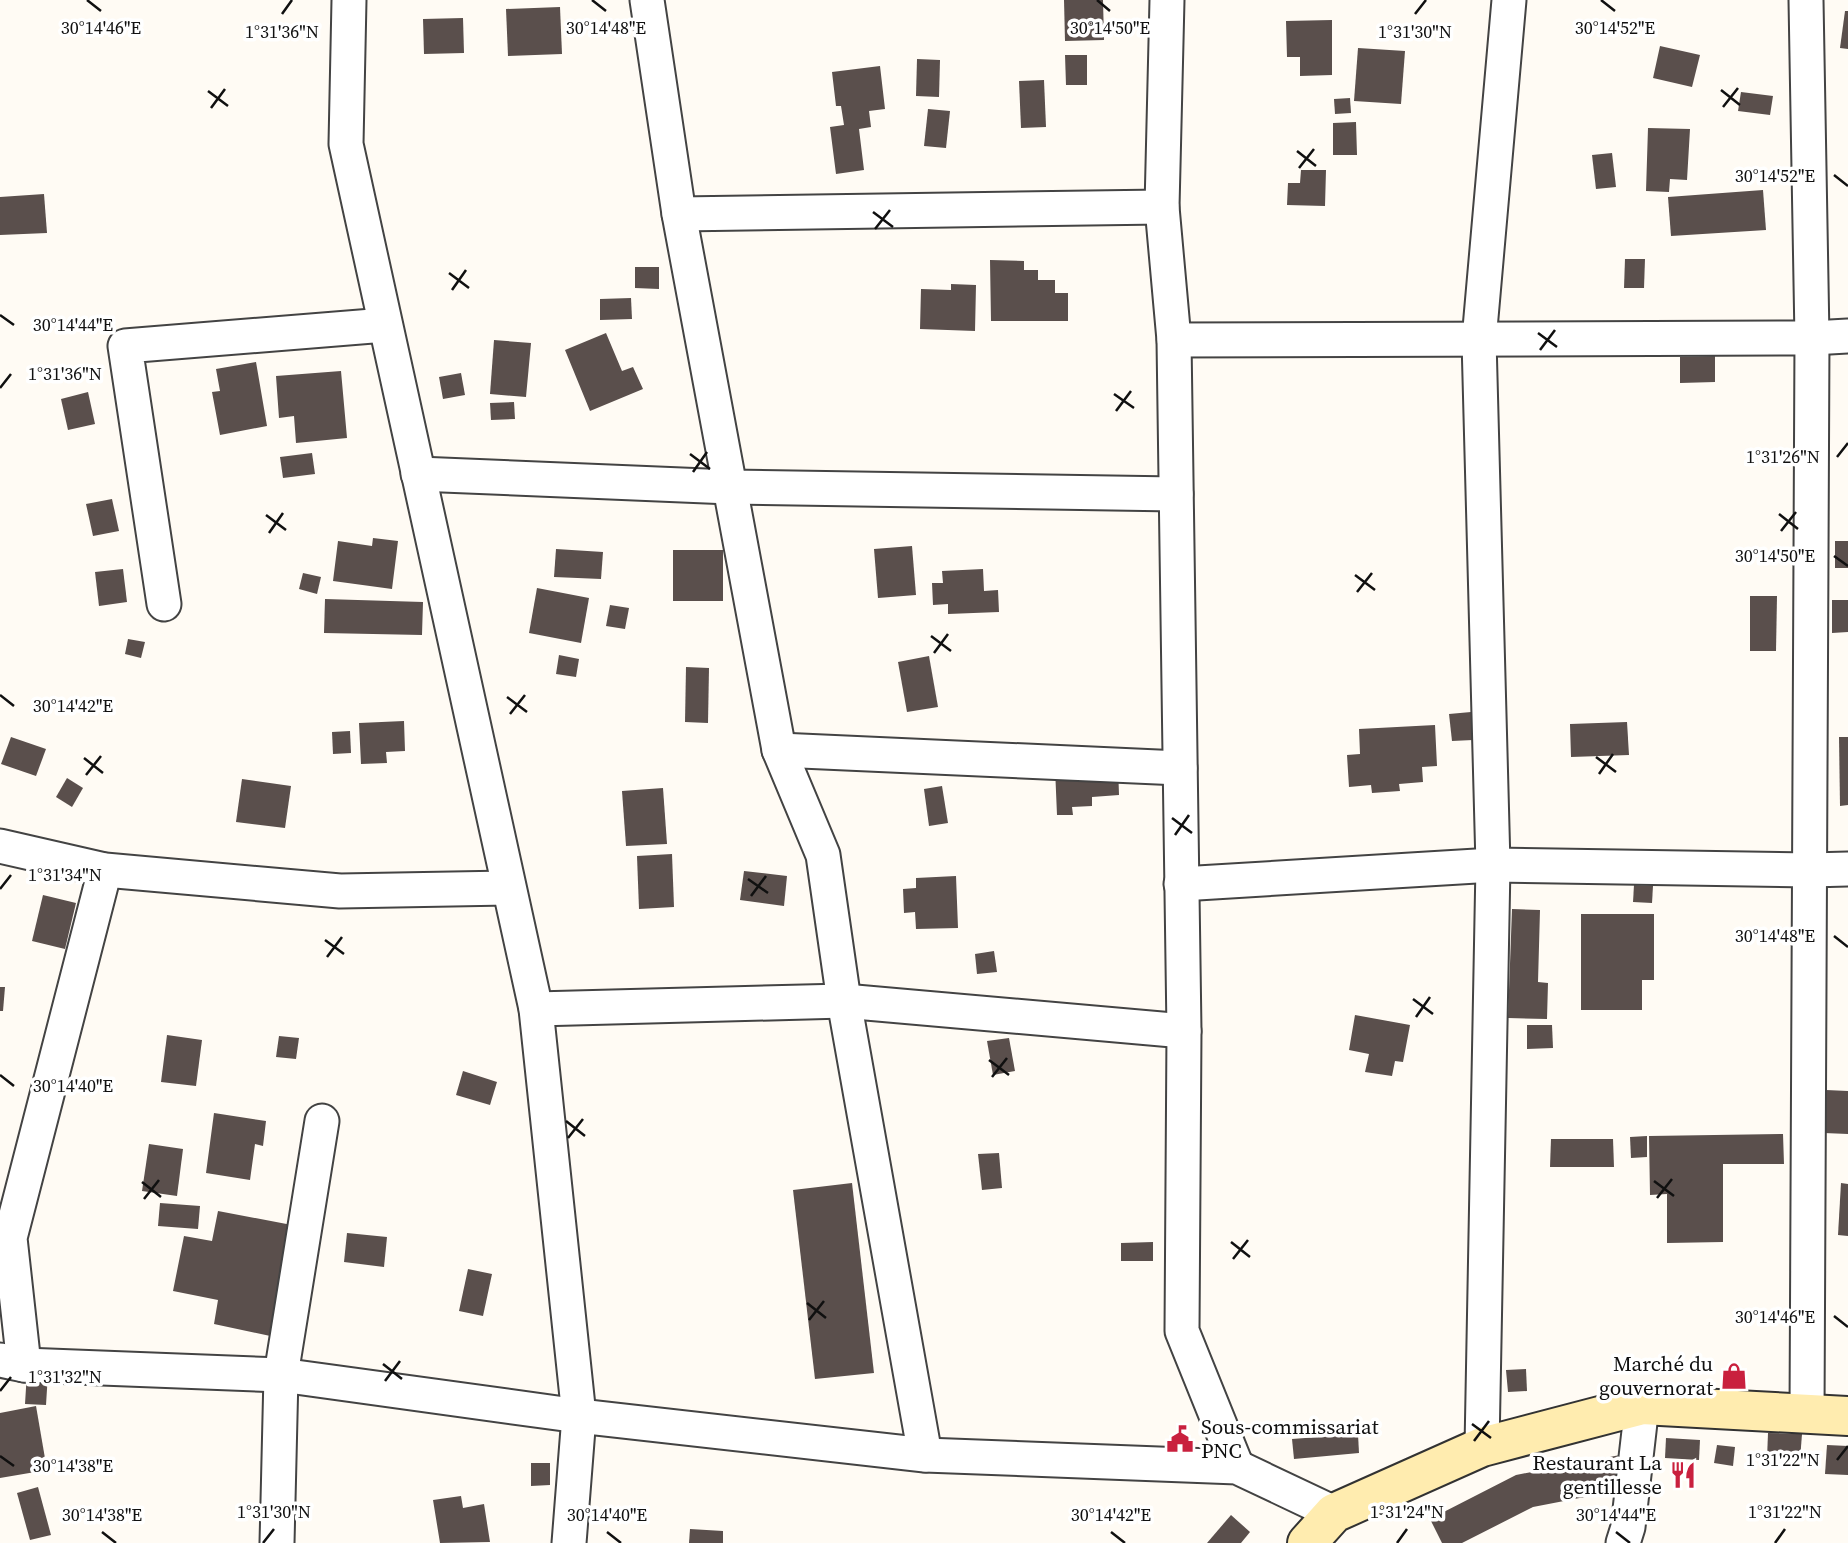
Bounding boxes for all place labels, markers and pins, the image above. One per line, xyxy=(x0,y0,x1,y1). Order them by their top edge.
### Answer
place label: Marché du gouvernorat xyxy=(1599,1349,1713,1402)
shop icon: Marché du gouvernorat xyxy=(1719,1361,1749,1391)
place label: Sous-commissariat PNC xyxy=(1201,1412,1379,1465)
public building icon: Sous-commissariat PNC xyxy=(1165,1424,1195,1454)
place label: Restaurant La gentillesse xyxy=(1532,1448,1662,1501)
restaurant icon: Restaurant La gentillesse xyxy=(1668,1460,1698,1490)

